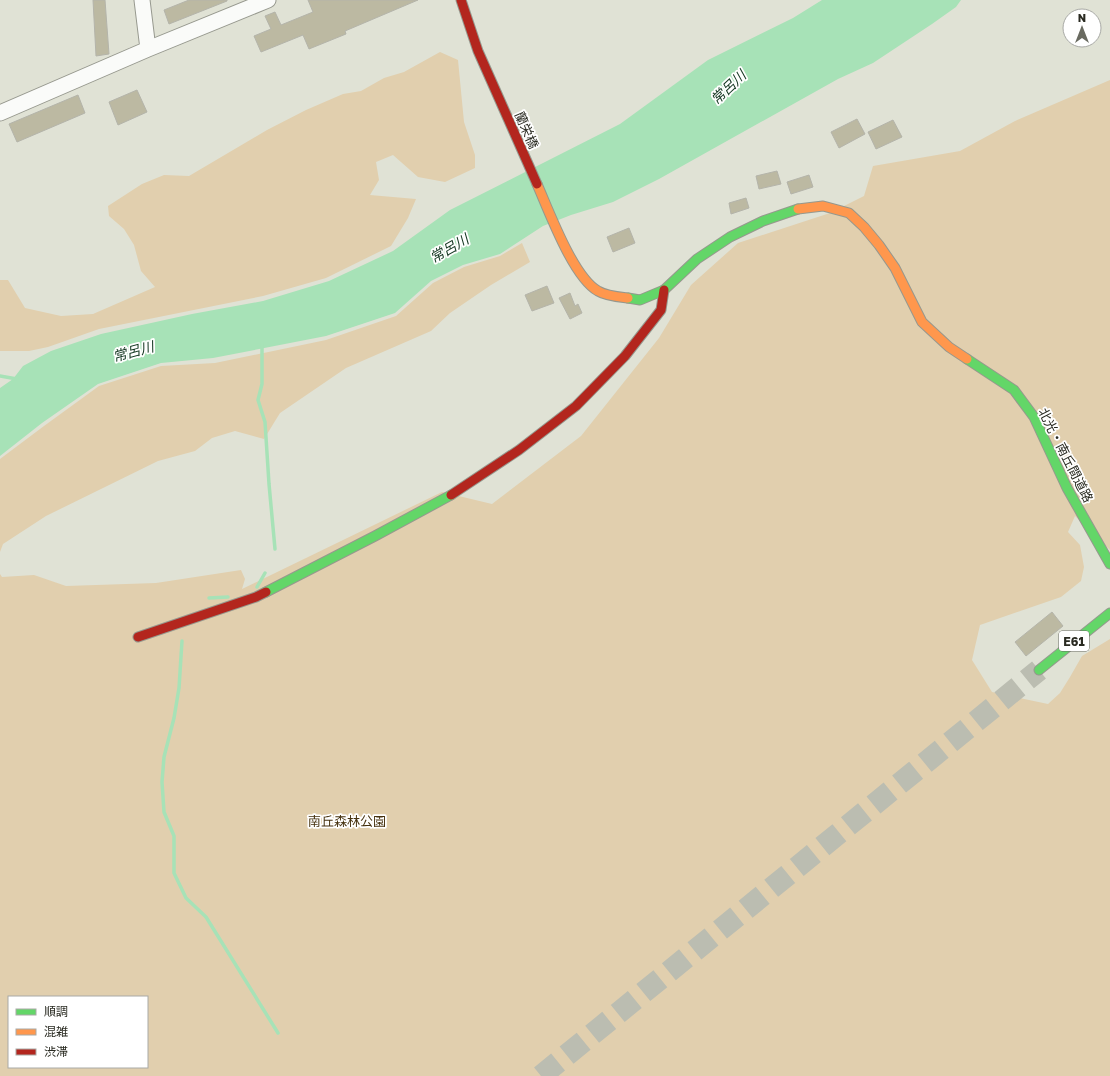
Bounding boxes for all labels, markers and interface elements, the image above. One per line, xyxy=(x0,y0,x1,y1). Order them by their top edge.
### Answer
north arrow xyxy=(1062,8,1102,48)
text: N xyxy=(1078,11,1086,24)
water label: 常呂川 xyxy=(707,65,751,108)
street label: 蘭栄橋 xyxy=(512,109,542,151)
water label: 常呂川 xyxy=(427,229,473,266)
water label: 常呂川 xyxy=(111,337,157,365)
street label: 北光・南丘間道路 xyxy=(1035,405,1097,505)
road number: E61 xyxy=(1059,631,1089,651)
park label: 南丘森林公園 xyxy=(308,813,386,829)
legend xyxy=(8,996,148,1068)
text: 順調 xyxy=(44,1004,68,1019)
text: 混雑 xyxy=(44,1024,68,1039)
text: 渋滞 xyxy=(44,1044,68,1059)

